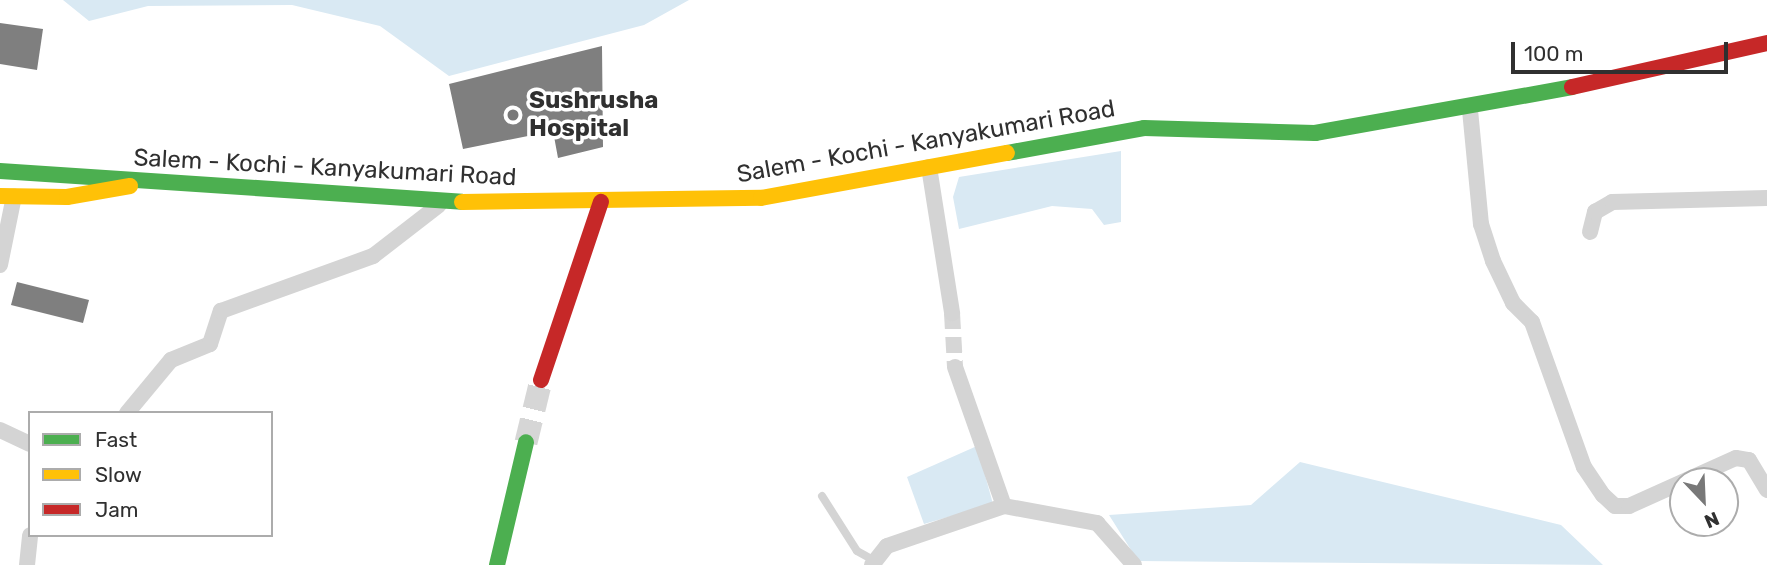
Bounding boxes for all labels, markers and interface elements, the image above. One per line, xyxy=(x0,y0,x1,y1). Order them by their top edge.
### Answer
scale bar xyxy=(1515,28,1732,72)
text: 100 m xyxy=(1524,41,1583,66)
place label: Sushrusha Hospital xyxy=(529,87,658,143)
street label: Salem - Kochi - Kanyakumari Road xyxy=(735,95,1117,189)
marker: Sushrusha Hospital xyxy=(503,105,523,125)
street label: Salem - Kochi - Kanyakumari Road xyxy=(133,144,517,192)
legend xyxy=(28,411,273,537)
text: Fast xyxy=(95,427,137,452)
text: Slow xyxy=(95,462,142,487)
north arrow xyxy=(1669,467,1739,537)
text: Jam xyxy=(95,497,139,522)
text: N xyxy=(1701,507,1722,533)

